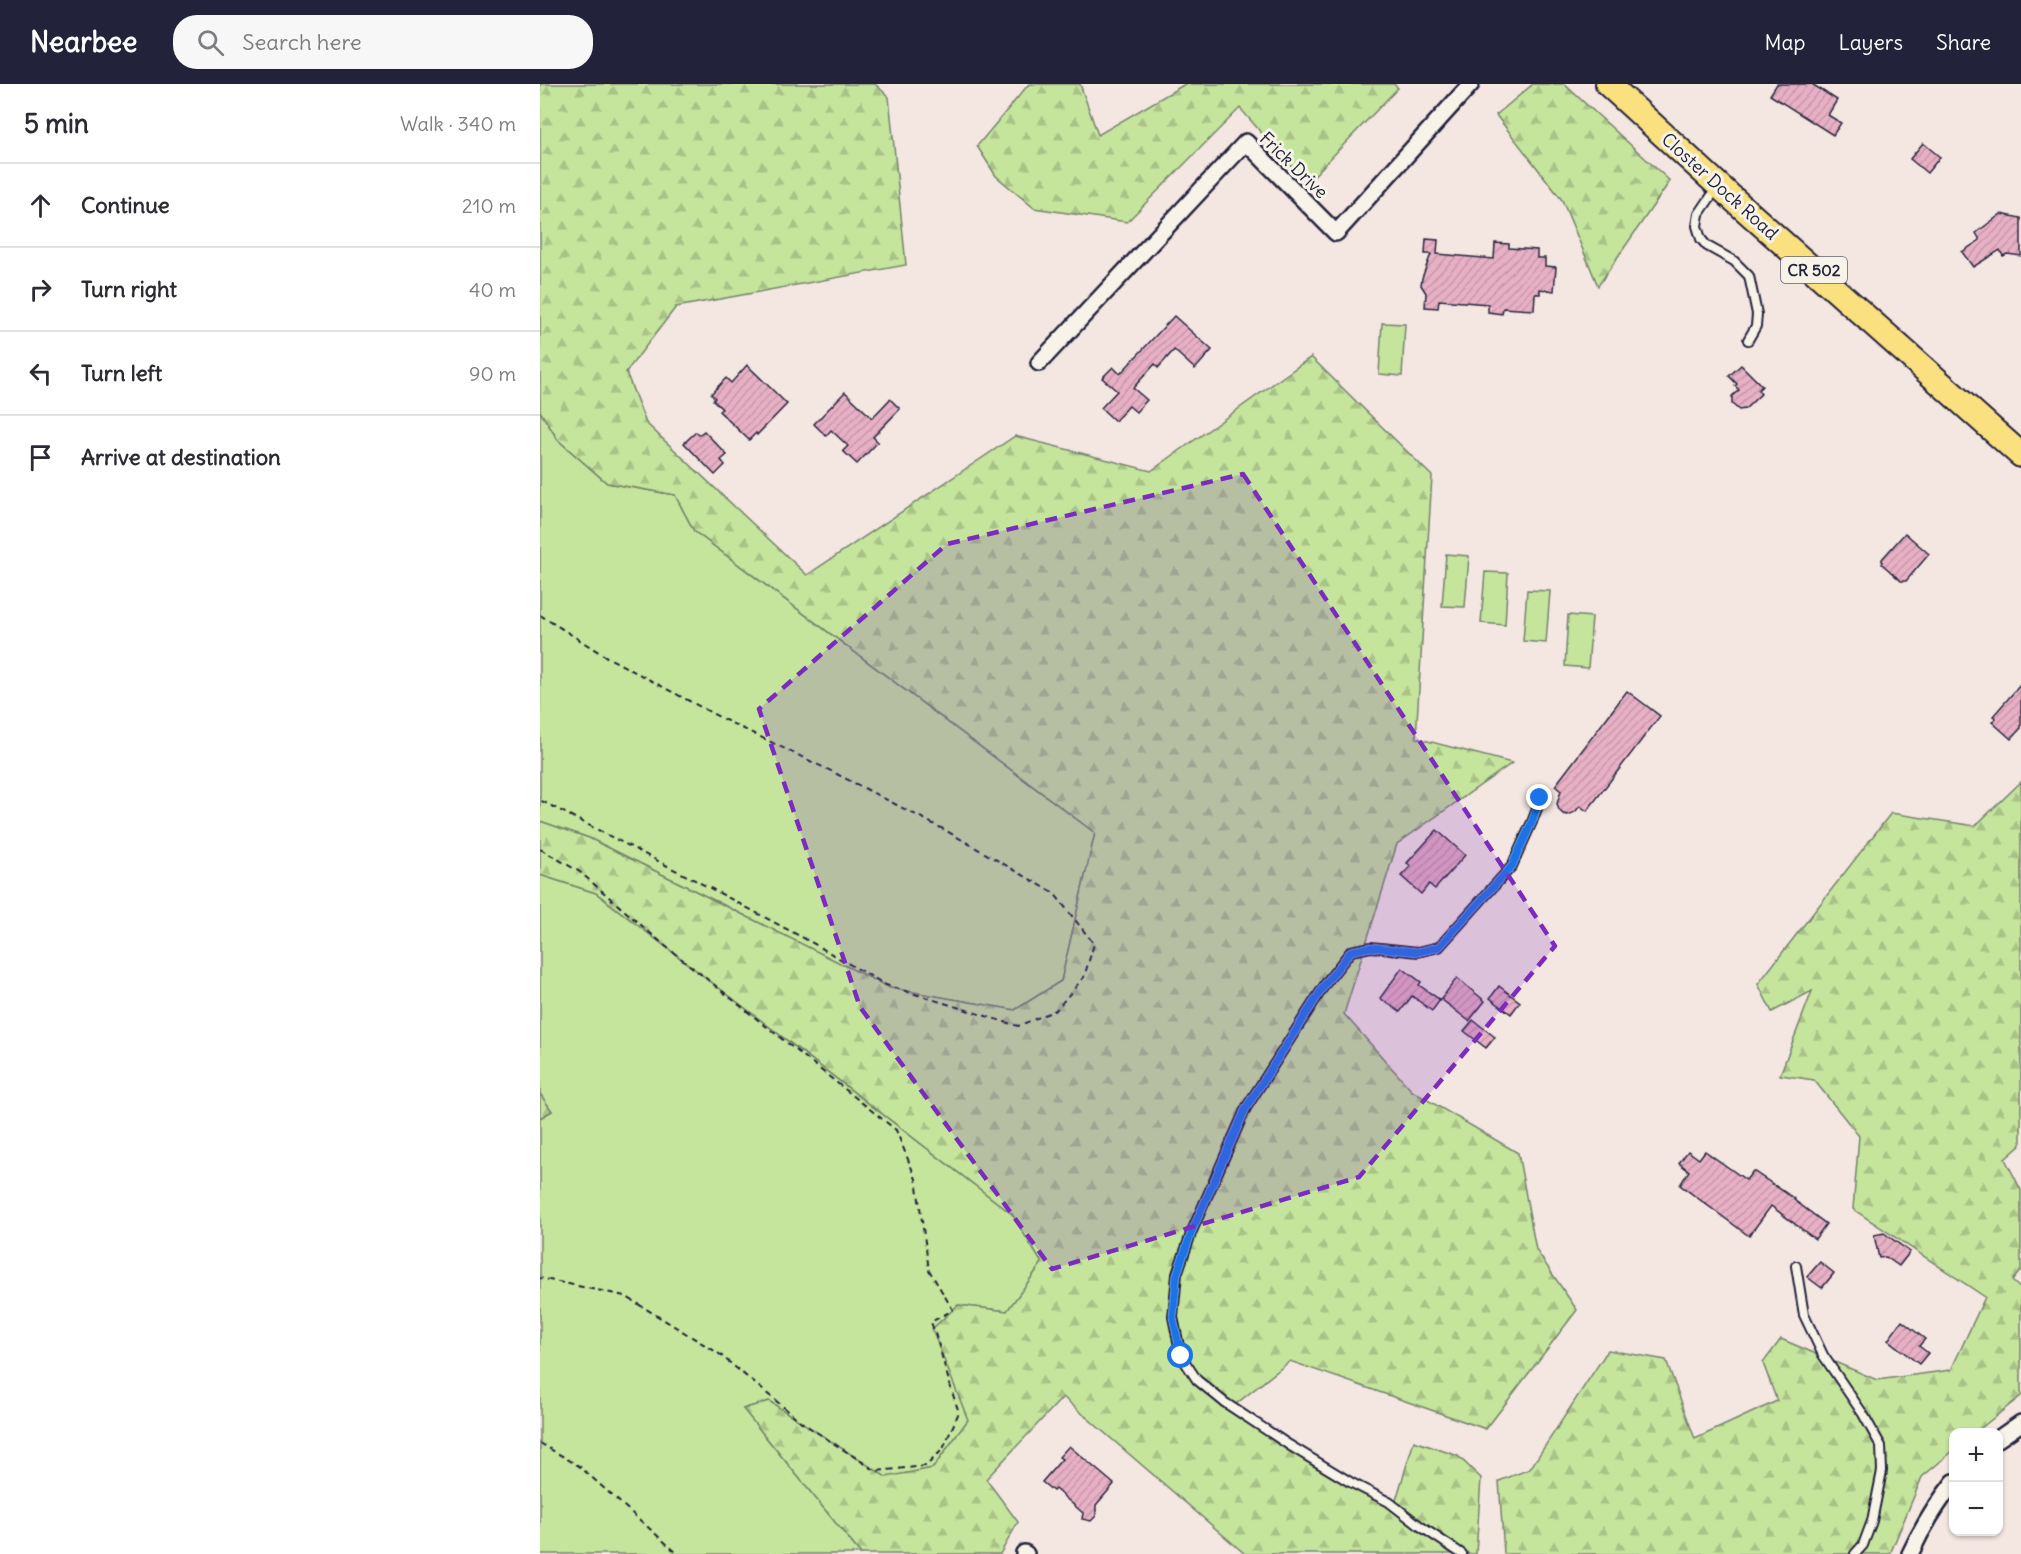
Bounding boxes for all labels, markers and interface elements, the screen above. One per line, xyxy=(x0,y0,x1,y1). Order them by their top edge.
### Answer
search box xyxy=(173,15,593,69)
text: Nearbee xyxy=(30,24,137,60)
icon: search xyxy=(194,26,227,59)
text: Search here xyxy=(242,28,362,56)
text: Map xyxy=(1765,29,1805,56)
text: Layers xyxy=(1838,29,1903,56)
text: Share xyxy=(1936,29,1991,56)
text: 5 min xyxy=(24,107,89,140)
text: Walk · 340 m xyxy=(400,111,516,136)
street label: Frick Drive xyxy=(1255,127,1333,203)
street label: Closter Dock Road xyxy=(1657,128,1783,245)
icon: ahead xyxy=(24,189,57,222)
text: Continue xyxy=(81,191,170,219)
text: 210 m xyxy=(462,193,516,218)
road number: CR 502 xyxy=(1781,257,1847,283)
icon: right xyxy=(24,273,57,306)
text: Turn right xyxy=(81,275,177,303)
text: 40 m xyxy=(469,277,516,302)
icon: left xyxy=(24,357,57,390)
text: Turn left xyxy=(81,359,162,387)
text: 90 m xyxy=(469,361,516,386)
icon: arrive xyxy=(24,441,57,474)
text: Arrive at destination xyxy=(81,443,281,471)
route end xyxy=(1526,784,1552,810)
route start xyxy=(1167,1342,1193,1368)
map controls xyxy=(1949,1428,2003,1536)
button: + xyxy=(1949,1428,2003,1482)
button: − xyxy=(1949,1482,2003,1536)

